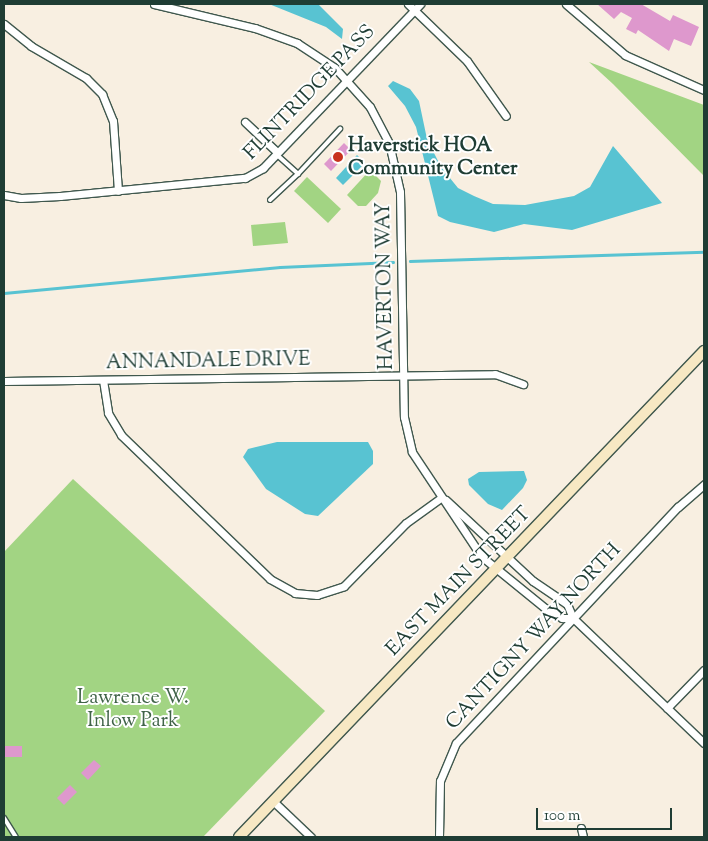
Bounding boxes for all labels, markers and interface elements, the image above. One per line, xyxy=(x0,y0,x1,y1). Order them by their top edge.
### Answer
street label: FLINTRIDGE PASS xyxy=(239,20,381,166)
place label: Haverstick HOA Community Center xyxy=(348,134,518,181)
marker: Haverstick HOA Community Center xyxy=(332,151,344,163)
street label: HAVERTON WAY xyxy=(373,202,399,370)
street label: ANNANDALE DRIVE xyxy=(106,348,310,376)
street label: EAST MAIN STREET xyxy=(382,502,536,662)
street label: CANTIGNY WAY NORTH xyxy=(441,539,627,735)
park label: Lawrence W. Inlow Park xyxy=(77,686,189,733)
scale bar xyxy=(538,798,674,830)
text: 100 m xyxy=(544,806,580,827)

